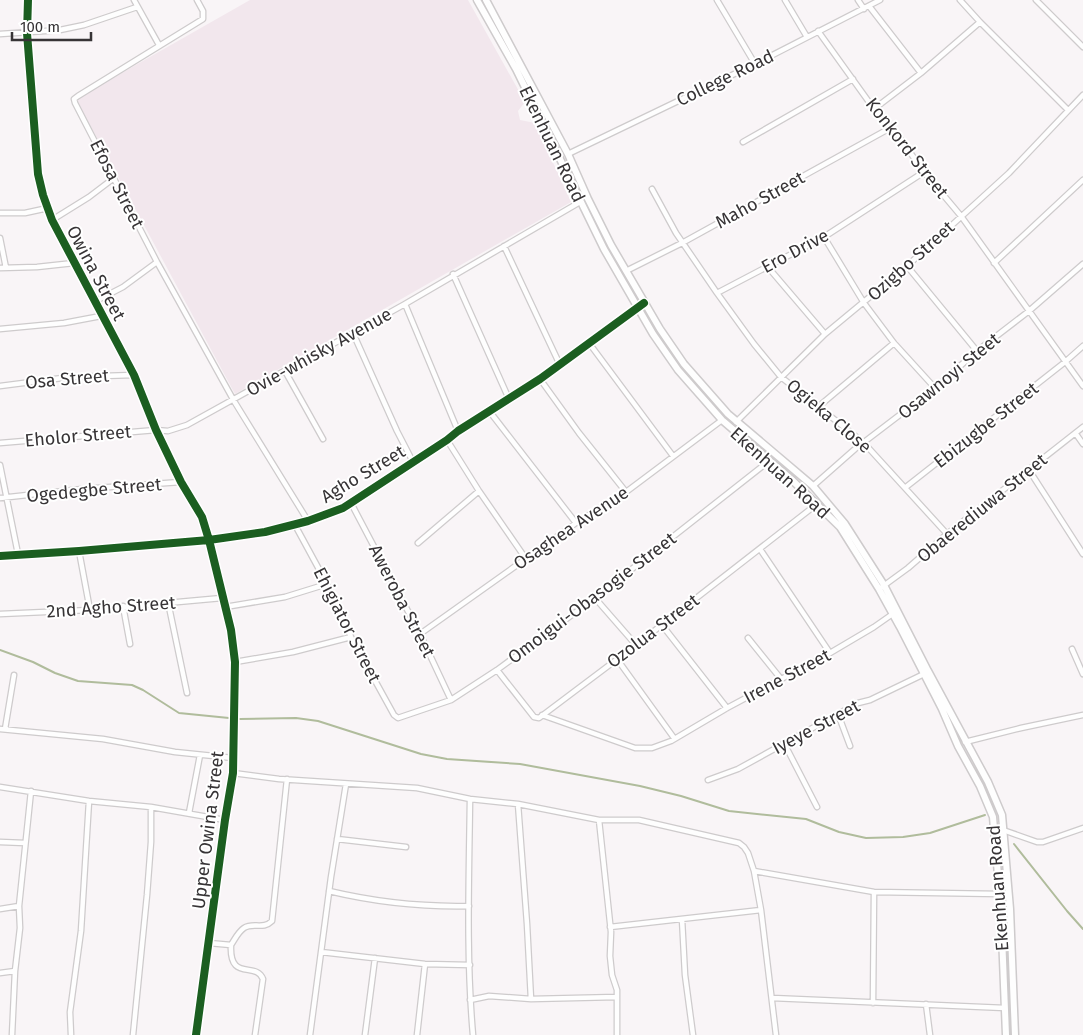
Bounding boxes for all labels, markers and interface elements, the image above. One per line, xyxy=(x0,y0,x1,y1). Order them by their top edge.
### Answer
scale bar xyxy=(12,10,91,42)
text: 100 m xyxy=(20,18,60,36)
street label: College Road xyxy=(673,45,777,111)
street label: Ekenhuan Road xyxy=(514,82,590,206)
street label: Konkord Street xyxy=(861,93,953,203)
street label: Efosa Street xyxy=(85,136,149,233)
street label: Maho Street xyxy=(712,166,809,233)
street label: Ozigbo Street xyxy=(863,216,959,306)
street label: Owina Street xyxy=(62,222,130,325)
street label: Ero Drive xyxy=(757,224,833,278)
street label: Ovie-whisky Avenue xyxy=(242,303,396,401)
street label: Osawnoyi Steet xyxy=(893,328,1005,424)
street label: Osa Street xyxy=(24,364,110,394)
street label: Ogieka Close xyxy=(782,374,876,458)
street label: Ebizugbe Street xyxy=(929,377,1043,473)
street label: Eholor Street xyxy=(24,420,133,452)
street label: Ekenhuan Road xyxy=(726,422,834,524)
street label: Agho Street xyxy=(317,440,410,508)
street label: Obaerediuwa Street xyxy=(912,448,1052,567)
street label: Ogedegbe Street xyxy=(26,473,163,507)
street label: Osaghea Avenue xyxy=(509,481,633,575)
street label: Omoigui-Obasogie Street xyxy=(504,527,681,668)
street label: Aweroba Street xyxy=(364,541,440,662)
street label: Ehigiator Street xyxy=(308,564,386,687)
street label: Ozolua Street xyxy=(603,589,704,673)
street label: 2nd Agho Street xyxy=(46,591,177,622)
street label: Irene Street xyxy=(740,644,835,708)
street label: Iyeye Street xyxy=(768,695,864,759)
street label: Upper Owina Street xyxy=(187,749,229,910)
street label: Ekenhuan Road xyxy=(983,824,1013,952)

